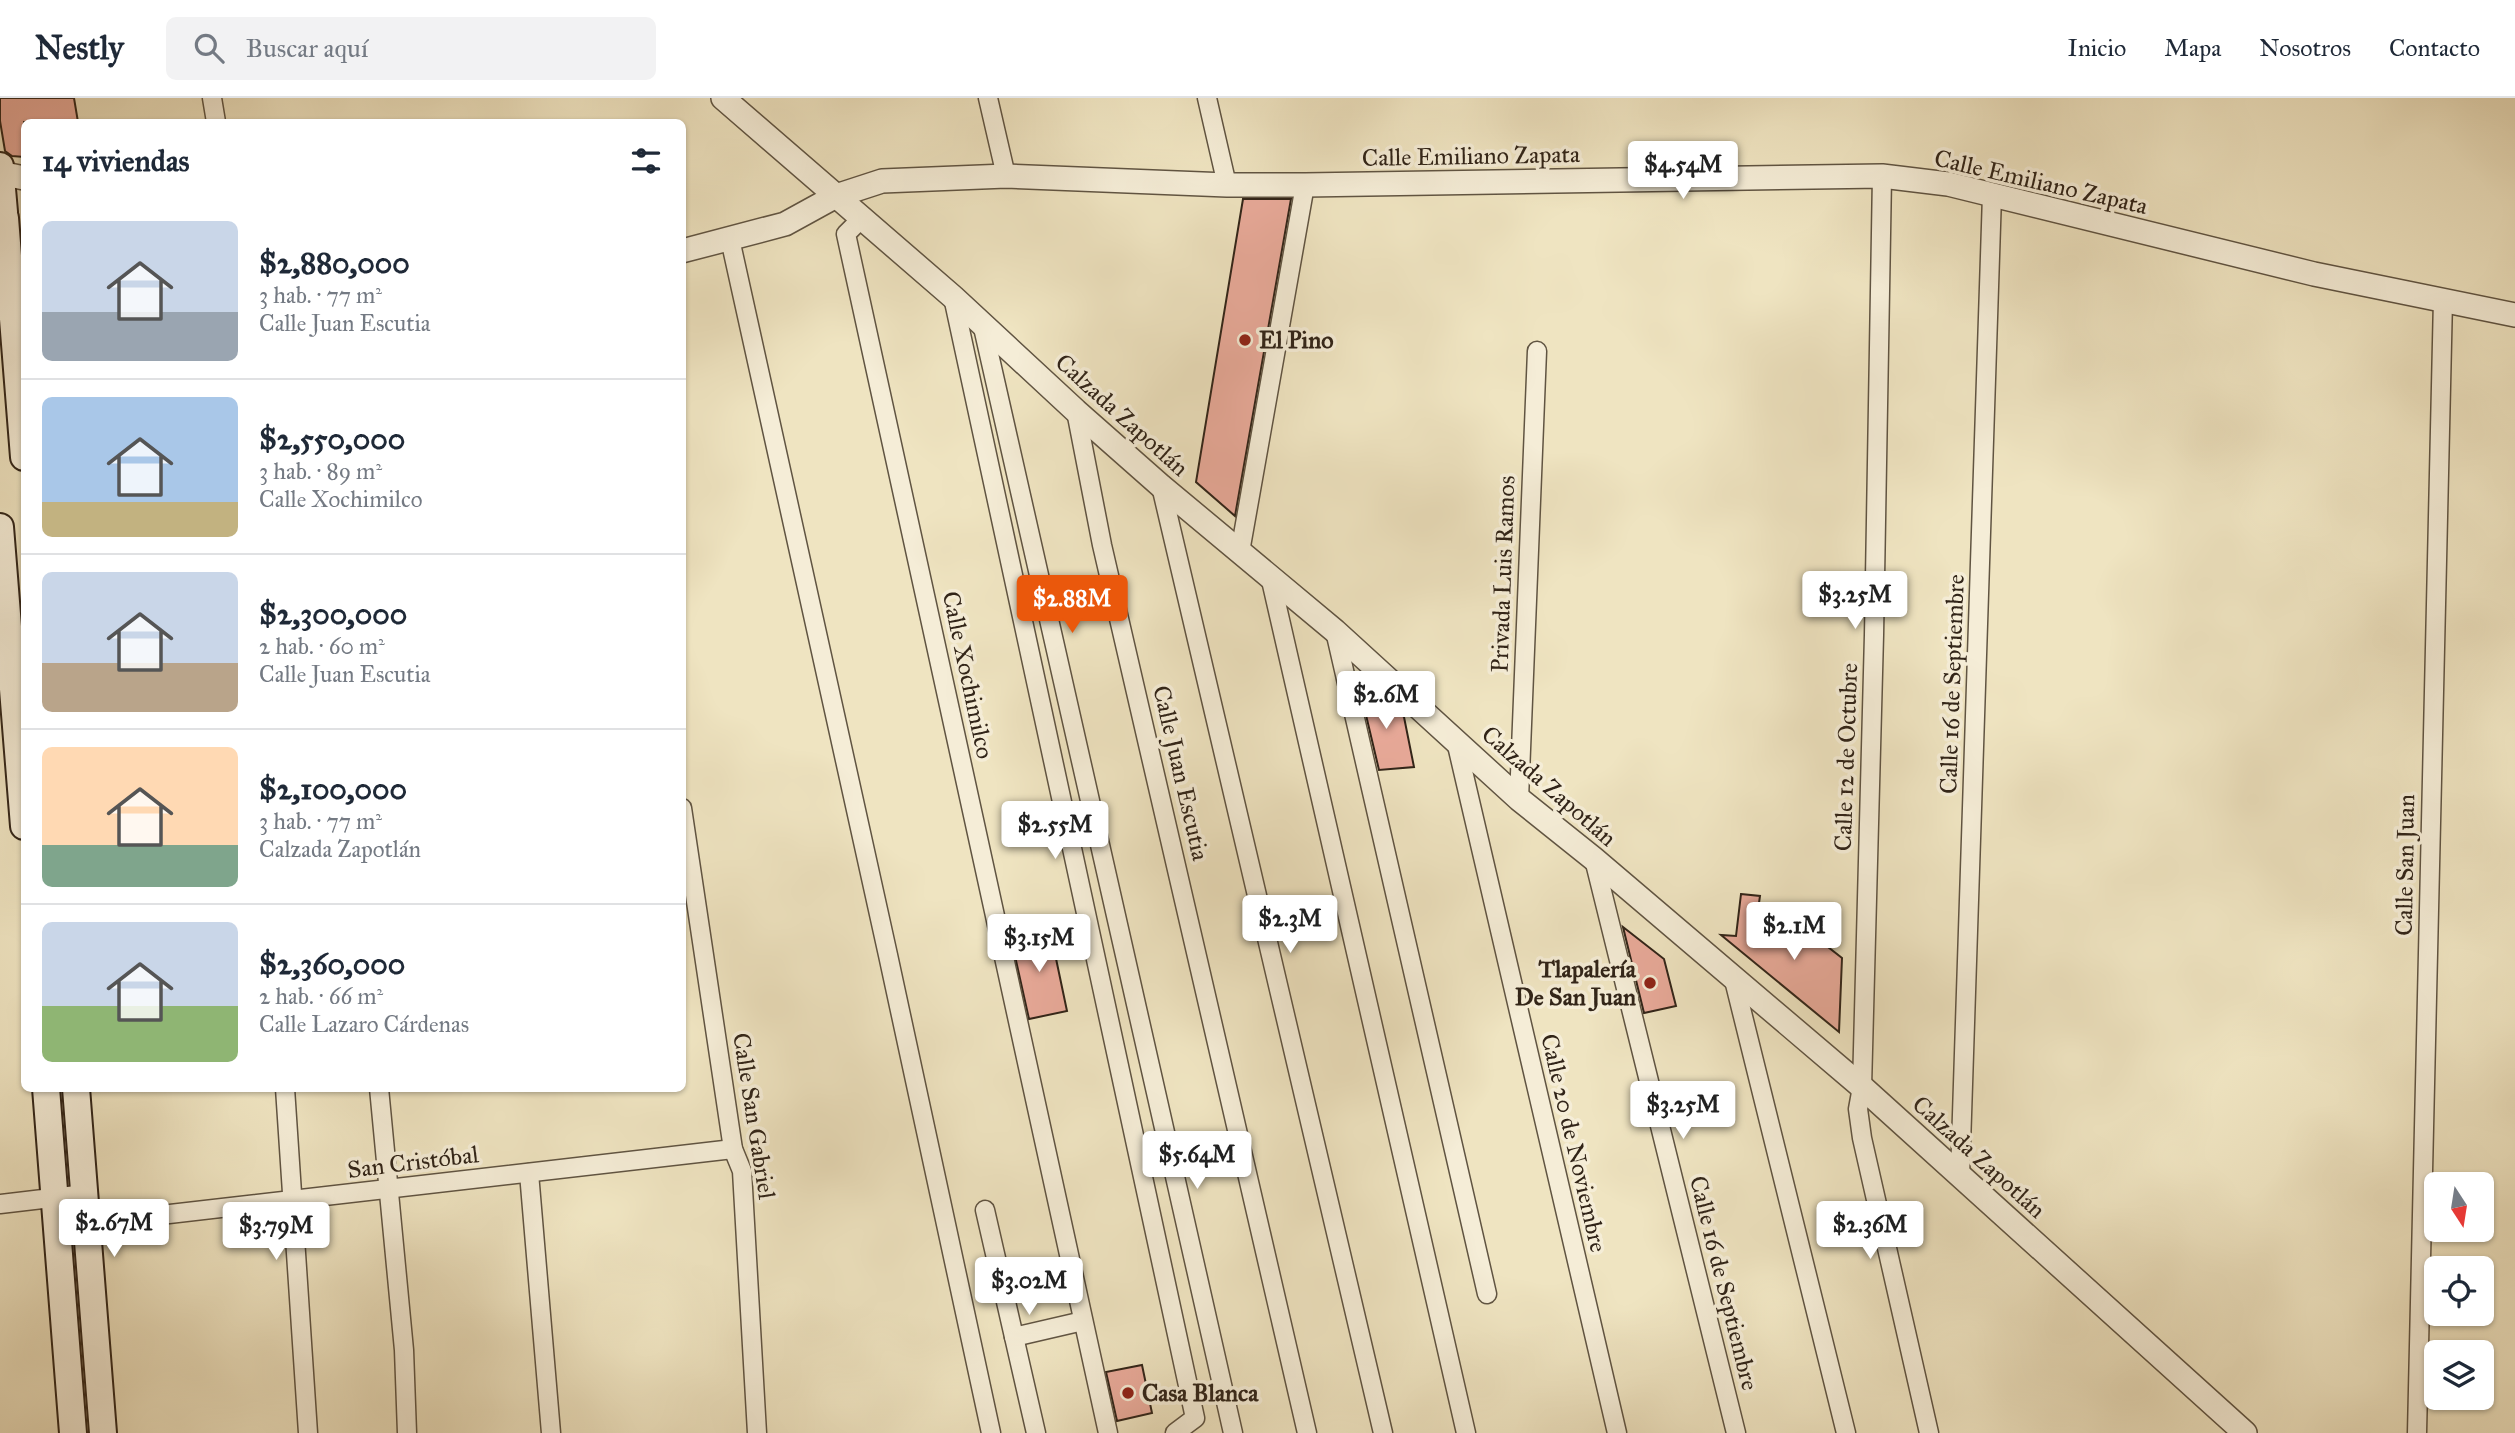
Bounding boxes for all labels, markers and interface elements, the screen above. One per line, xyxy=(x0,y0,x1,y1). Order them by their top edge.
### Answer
search box xyxy=(166,17,656,80)
text: Nestly xyxy=(35,28,124,68)
icon: search xyxy=(190,29,228,67)
text: Buscar aquí xyxy=(246,32,368,64)
text: Inicio xyxy=(2068,33,2126,63)
text: Mapa xyxy=(2164,33,2221,63)
text: Nosotros xyxy=(2259,33,2351,63)
text: Contacto xyxy=(2389,33,2480,63)
street label: Calle Emiliano Zapata xyxy=(1362,139,1581,173)
pin: $4.54M xyxy=(1626,141,1740,201)
icon: filters xyxy=(627,142,665,180)
text: 14 viviendas xyxy=(42,143,190,179)
street label: Calle Emiliano Zapata xyxy=(1931,143,2151,221)
text: $4.54M xyxy=(1644,150,1722,178)
text: $2,880,000 xyxy=(259,245,410,281)
icon: home xyxy=(98,249,182,333)
text: 3 hab. · 77 m² xyxy=(259,281,382,309)
text: Calle Juan Escutia xyxy=(259,309,430,337)
place label: El Pino xyxy=(1259,325,1333,355)
marker: El Pino xyxy=(1237,332,1253,348)
street label: Calzada Zapotlán xyxy=(1049,347,1195,483)
text: $2,550,000 xyxy=(259,421,405,457)
icon: home xyxy=(98,425,182,509)
text: 3 hab. · 89 m² xyxy=(259,457,382,485)
street label: Privada Luis Ramos xyxy=(1485,475,1521,673)
text: Calle Xochimilco xyxy=(259,485,422,513)
pin: $3.25M xyxy=(1798,572,1912,631)
street label: Calle 16 de Septiembre xyxy=(1933,574,1971,794)
pin: $2.88M xyxy=(1015,575,1129,635)
text: $3.25M xyxy=(1818,580,1892,608)
text: $2.88M xyxy=(1033,584,1111,612)
street label: Calle Xochimilco xyxy=(936,588,1000,762)
text: $2,300,000 xyxy=(259,596,407,632)
icon: home xyxy=(98,600,182,684)
text: 2 hab. · 60 m² xyxy=(259,632,385,660)
text: Calle Juan Escutia xyxy=(259,660,430,688)
street label: Calle 12 de Octubre xyxy=(1828,662,1864,852)
pin: $2.6M xyxy=(1337,672,1435,731)
text: $2.6M xyxy=(1353,680,1419,708)
street label: Calle Juan Escutia xyxy=(1146,682,1216,864)
street label: Calzada Zapotlán xyxy=(1475,719,1623,853)
text: $2,100,000 xyxy=(259,771,407,807)
icon: home xyxy=(98,775,182,859)
street label: Calle San Juan xyxy=(2389,794,2421,936)
pin: $2.55M xyxy=(998,802,1112,861)
text: 3 hab. · 77 m² xyxy=(259,807,382,835)
text: $2.55M xyxy=(1017,810,1093,838)
text: Calzada Zapotlán xyxy=(259,835,421,863)
pin: $2.3M xyxy=(1241,896,1339,955)
pin: $2.1M xyxy=(1745,902,1843,962)
text: $2.3M xyxy=(1258,904,1322,932)
text: $2.1M xyxy=(1762,911,1826,939)
pin: $3.15M xyxy=(982,914,1096,974)
text: $3.15M xyxy=(1003,923,1075,951)
text: $2,360,000 xyxy=(259,946,405,982)
icon: home xyxy=(98,950,182,1034)
place label: Tlapalería De San Juan xyxy=(1515,954,1637,1012)
marker: Tlapalería De San Juan xyxy=(1642,975,1658,991)
text: 2 hab. · 66 m² xyxy=(259,982,383,1010)
text: Calle Lazaro Cárdenas xyxy=(259,1010,469,1038)
street label: Calle San Gabriel xyxy=(726,1031,782,1202)
street label: Calle 20 de Noviembre xyxy=(1534,1031,1614,1255)
pin: $3.25M xyxy=(1626,1082,1740,1141)
street label: Calzada Zapotlán xyxy=(1906,1089,2052,1225)
text: $3.25M xyxy=(1646,1090,1720,1118)
pin: $5.64M xyxy=(1140,1132,1254,1191)
street label: San Cristóbal xyxy=(346,1139,481,1185)
text: $5.64M xyxy=(1158,1140,1236,1168)
north arrow xyxy=(2424,1172,2494,1242)
map controls xyxy=(2424,1172,2494,1410)
street label: Calle 16 de Septiembre xyxy=(1683,1173,1765,1393)
pin: $2.67M xyxy=(57,1200,171,1259)
pin: $3.79M xyxy=(219,1202,333,1262)
pin: $2.36M xyxy=(1813,1202,1927,1261)
text: $2.67M xyxy=(75,1208,153,1236)
text: $2.36M xyxy=(1832,1210,1908,1238)
text: $3.79M xyxy=(239,1211,313,1239)
button: locate xyxy=(2424,1256,2494,1326)
pin: $3.02M xyxy=(972,1258,1086,1317)
text: $3.02M xyxy=(991,1266,1067,1294)
button: layers xyxy=(2424,1340,2494,1410)
place label: Casa Blanca xyxy=(1142,1378,1259,1408)
marker: Casa Blanca xyxy=(1120,1385,1136,1401)

